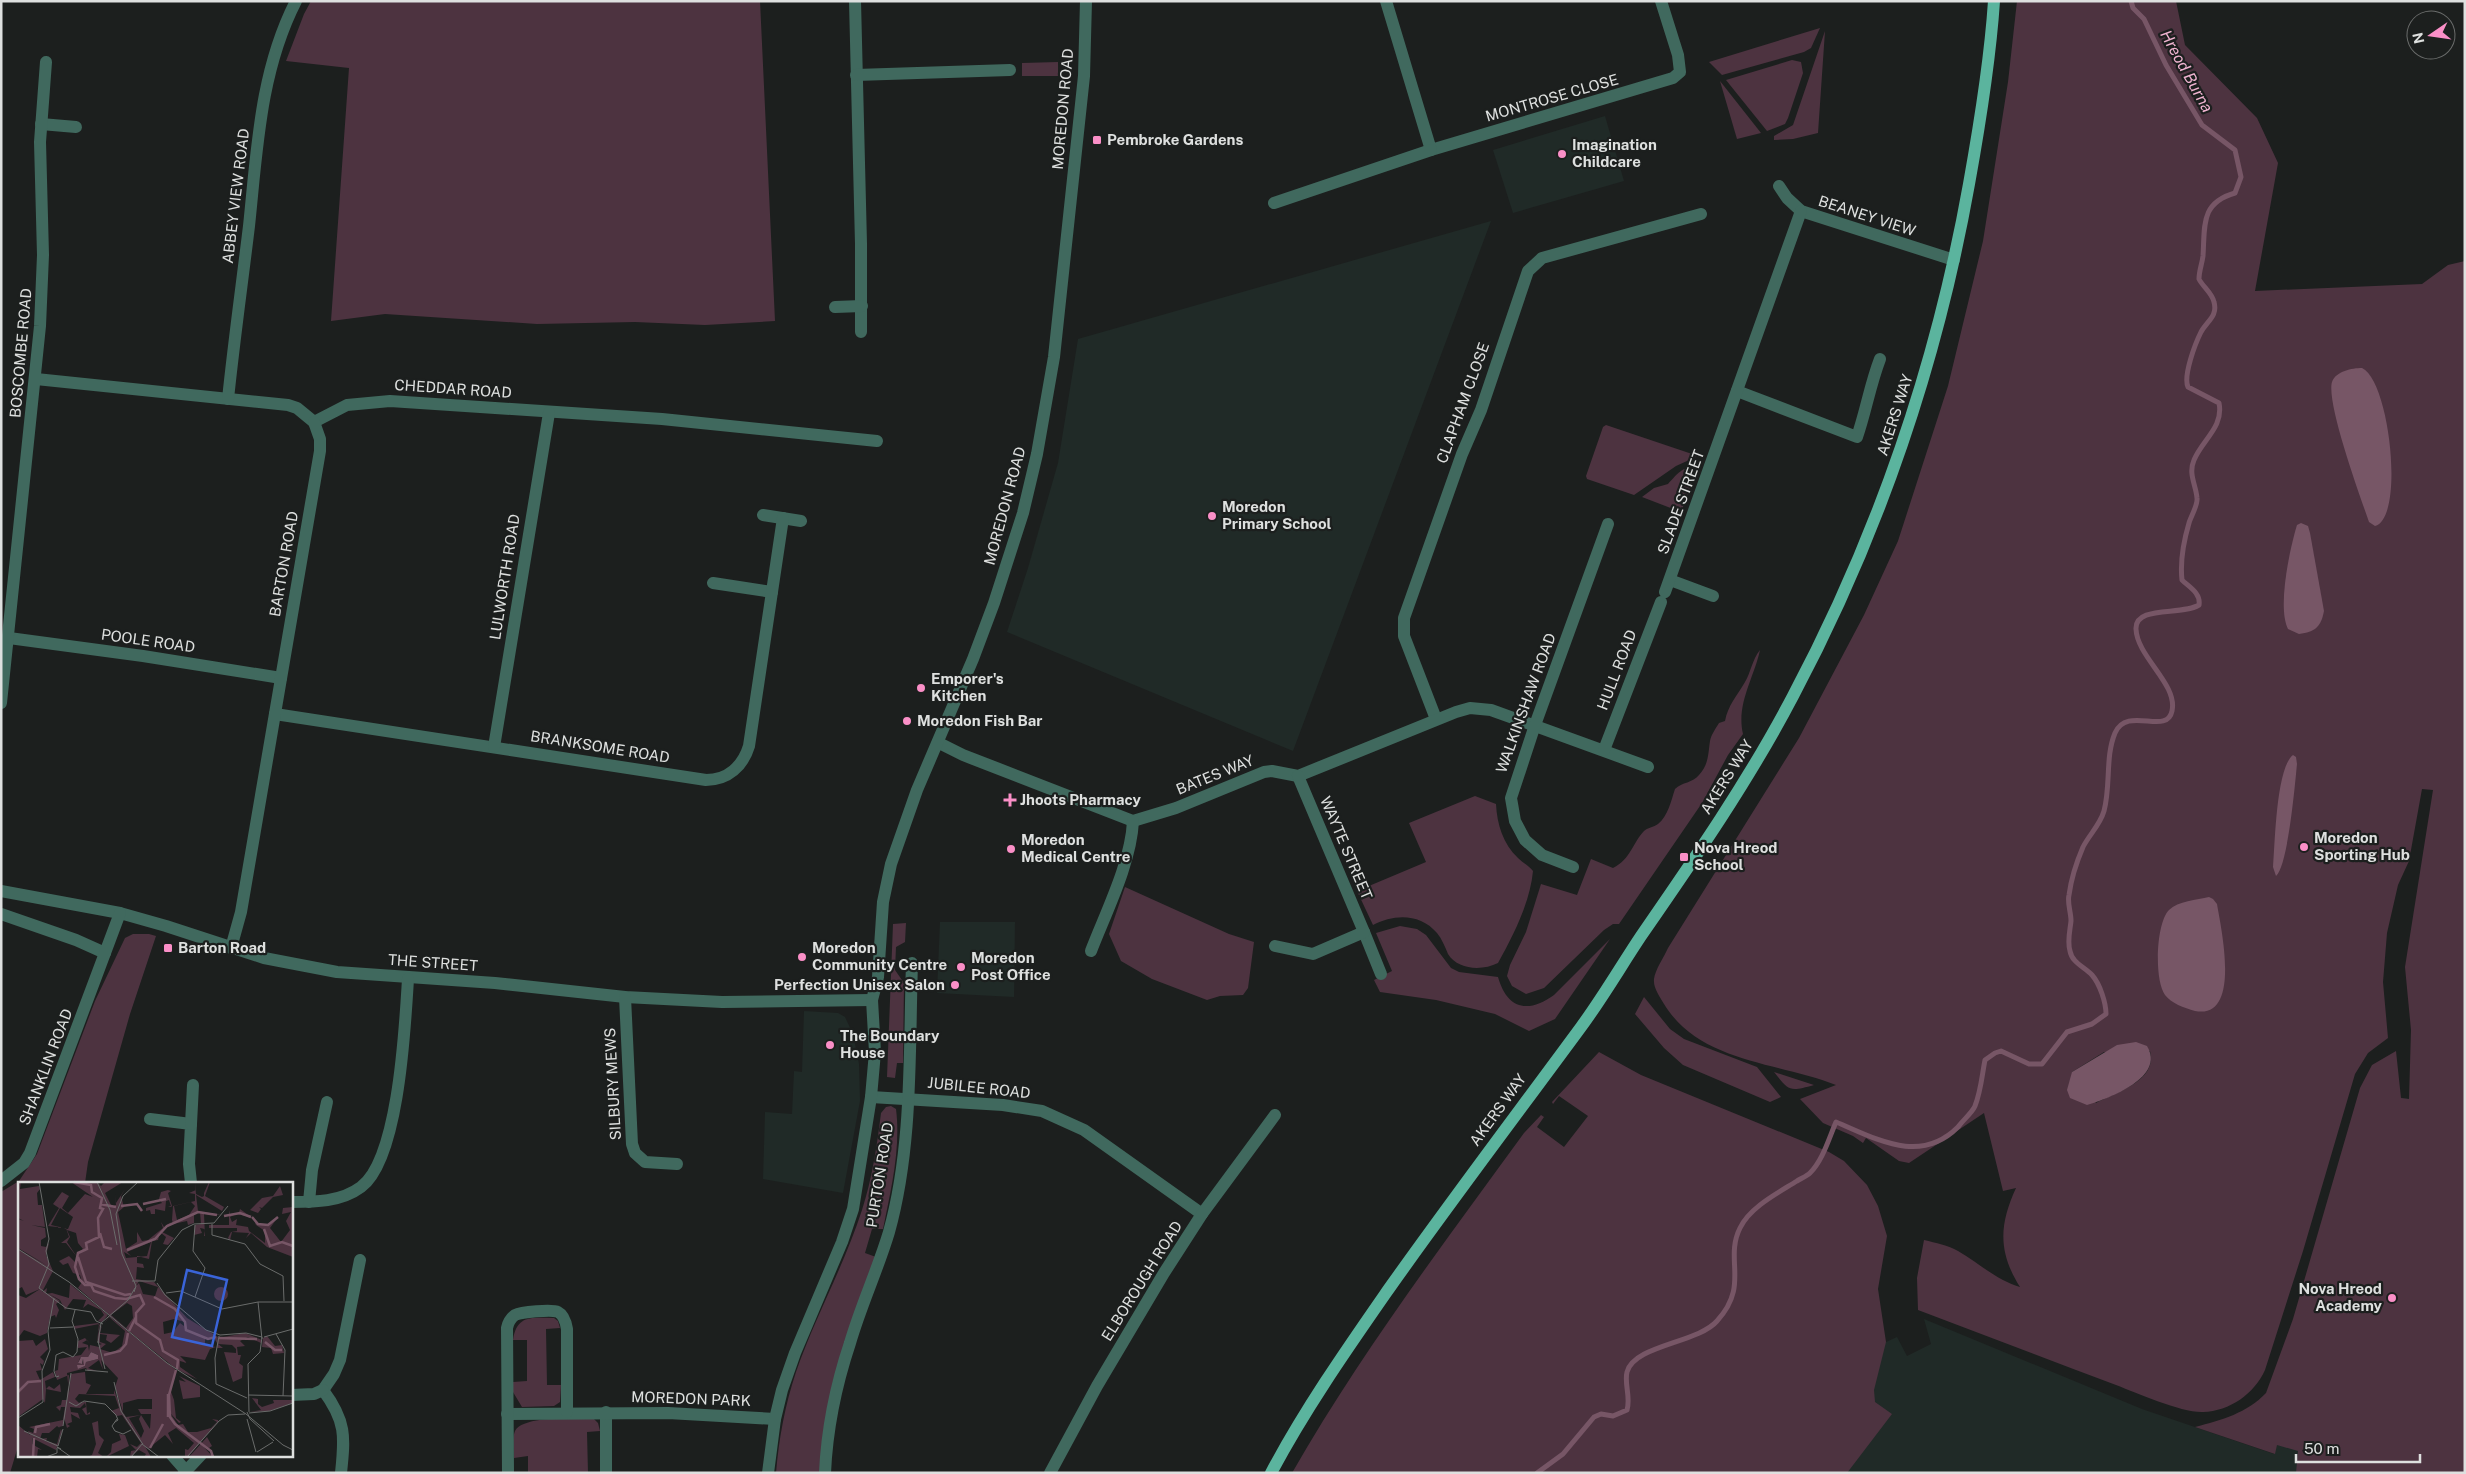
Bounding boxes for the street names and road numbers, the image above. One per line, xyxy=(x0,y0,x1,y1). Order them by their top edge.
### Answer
street label: MOREDON ROAD xyxy=(1049,48,1076,170)
street label: MONTROSE CLOSE xyxy=(1483,70,1620,125)
street label: ABBEY VIEW ROAD xyxy=(219,127,252,264)
street label: BEANEY VIEW xyxy=(1816,192,1918,239)
street label: BOSCOMBE ROAD xyxy=(6,287,35,418)
street label: CLAPHAM CLOSE xyxy=(1433,340,1492,466)
street label: AKERS WAY xyxy=(1873,372,1916,458)
street label: CHEDDAR ROAD xyxy=(394,376,512,401)
street label: MOREDON ROAD xyxy=(981,445,1028,567)
street label: SLADE STREET xyxy=(1654,447,1707,556)
street label: BARTON ROAD xyxy=(266,510,301,618)
street label: LULWORTH ROAD xyxy=(486,513,523,641)
street label: POOLE ROAD xyxy=(100,625,196,656)
street label: HULL ROAD xyxy=(1593,627,1640,712)
street label: WALKINSHAW ROAD xyxy=(1492,631,1559,775)
street label: BRANKSOME ROAD xyxy=(529,727,671,766)
street label: AKERS WAY xyxy=(1697,736,1756,817)
street label: BATES WAY xyxy=(1174,751,1256,798)
street label: WAYTE STREET xyxy=(1317,794,1376,902)
street label: THE STREET xyxy=(388,951,479,974)
street label: SHANKLIN ROAD xyxy=(16,1006,76,1127)
street label: SILBURY MEWS xyxy=(601,1027,624,1141)
street label: AKERS WAY xyxy=(1466,1070,1529,1149)
street label: JUBILEE ROAD xyxy=(927,1074,1031,1101)
street label: PURTON ROAD xyxy=(863,1121,896,1229)
street label: ELBOROUGH ROAD xyxy=(1098,1218,1185,1344)
street label: MOREDON PARK xyxy=(631,1388,751,1409)

